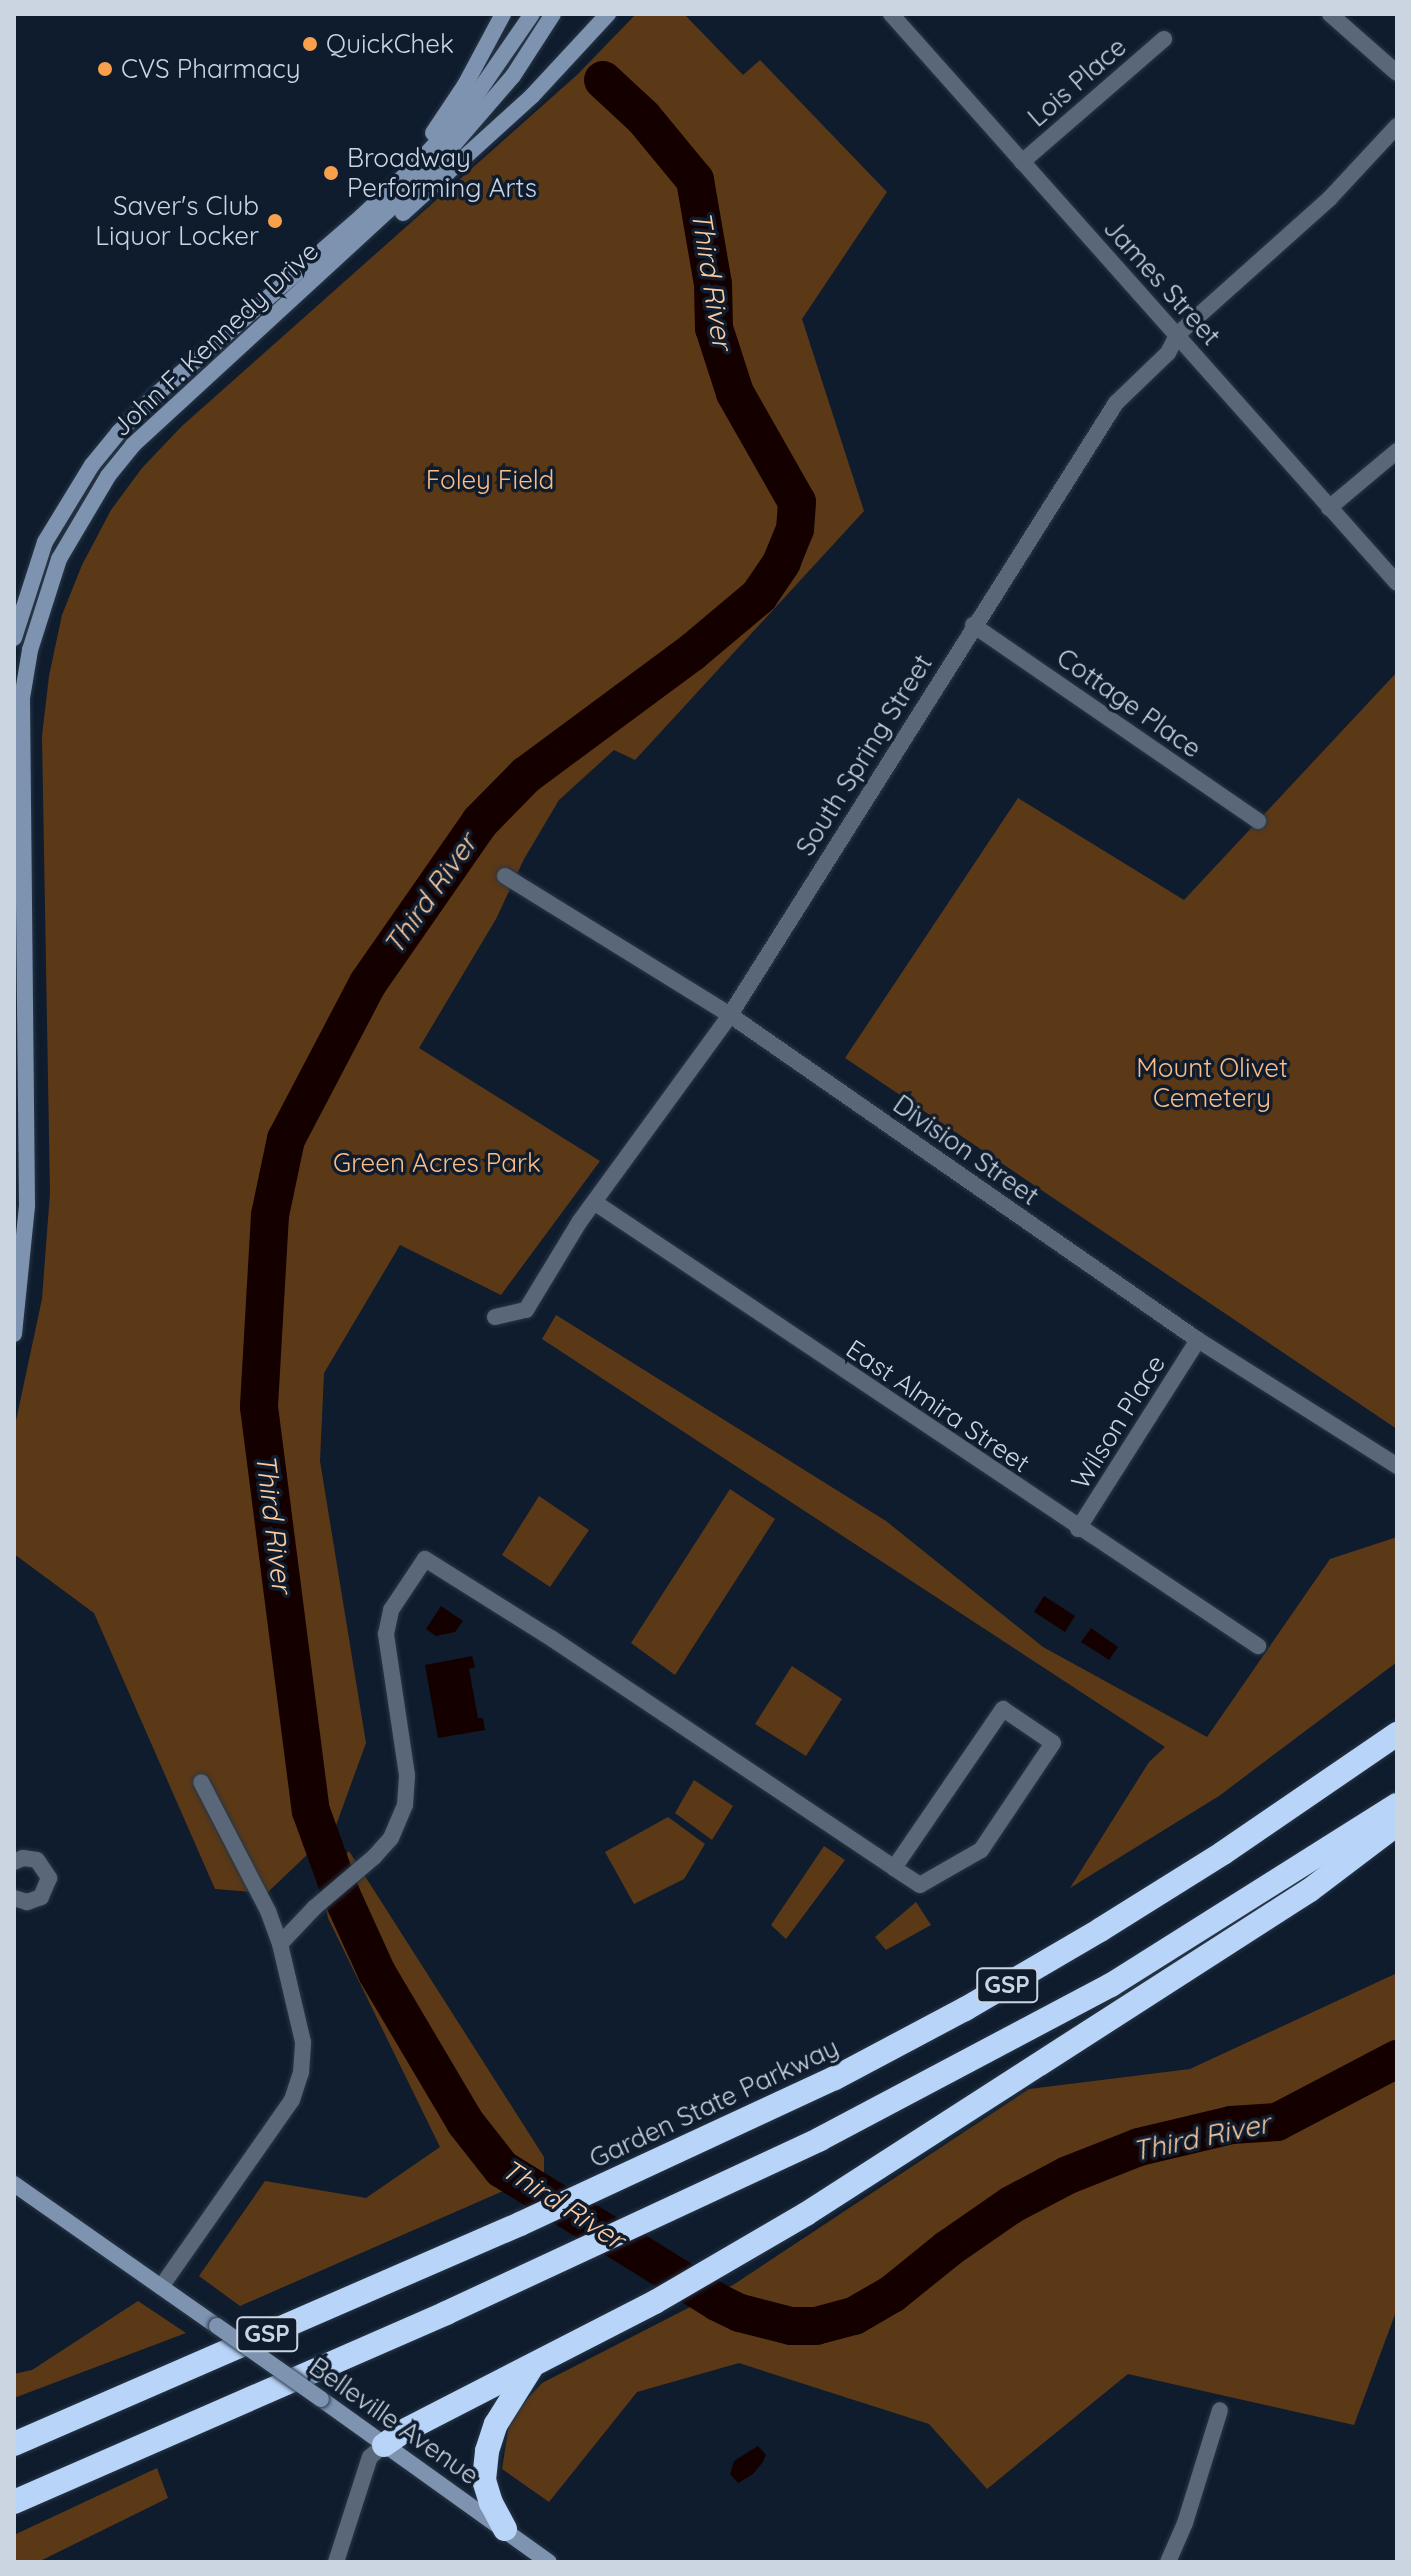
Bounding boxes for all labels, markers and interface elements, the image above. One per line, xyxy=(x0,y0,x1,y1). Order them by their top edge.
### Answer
place label: QuickChek xyxy=(326,28,454,60)
street label: Lois Place xyxy=(1022,31,1132,133)
marker: QuickChek xyxy=(301,35,319,53)
place label: CVS Pharmacy xyxy=(121,53,300,85)
marker: CVS Pharmacy xyxy=(96,60,114,78)
place label: Broadway Performing Arts xyxy=(347,142,537,204)
marker: Broadway Performing Arts xyxy=(322,164,340,182)
place label: Saver's Club Liquor Locker xyxy=(95,190,259,252)
water label: Third River xyxy=(684,208,740,352)
marker: Saver's Club Liquor Locker xyxy=(266,212,284,230)
street label: James Street xyxy=(1097,212,1227,352)
street label: John F. Kennedy Drive xyxy=(105,235,325,443)
park label: Foley Field xyxy=(426,464,554,496)
street label: Cottage Place xyxy=(1051,642,1207,764)
street label: South Spring Street xyxy=(790,649,938,861)
water label: Third River xyxy=(376,827,484,961)
park label: Mount Olivet Cemetery xyxy=(1136,1052,1288,1114)
street label: Division Street xyxy=(887,1088,1045,1212)
park label: Green Acres Park xyxy=(333,1147,541,1179)
street label: East Almira Street xyxy=(840,1333,1036,1479)
street label: Wilson Place xyxy=(1064,1349,1172,1495)
water label: Third River xyxy=(249,1452,299,1594)
road number: GSP xyxy=(975,1965,1039,2005)
street label: Garden State Parkway xyxy=(585,2032,843,2174)
water label: Third River xyxy=(1129,2106,1273,2168)
water label: Third River xyxy=(495,2152,631,2256)
road number: GSP xyxy=(235,2314,299,2354)
street label: Belleville Avenue xyxy=(303,2351,485,2491)

